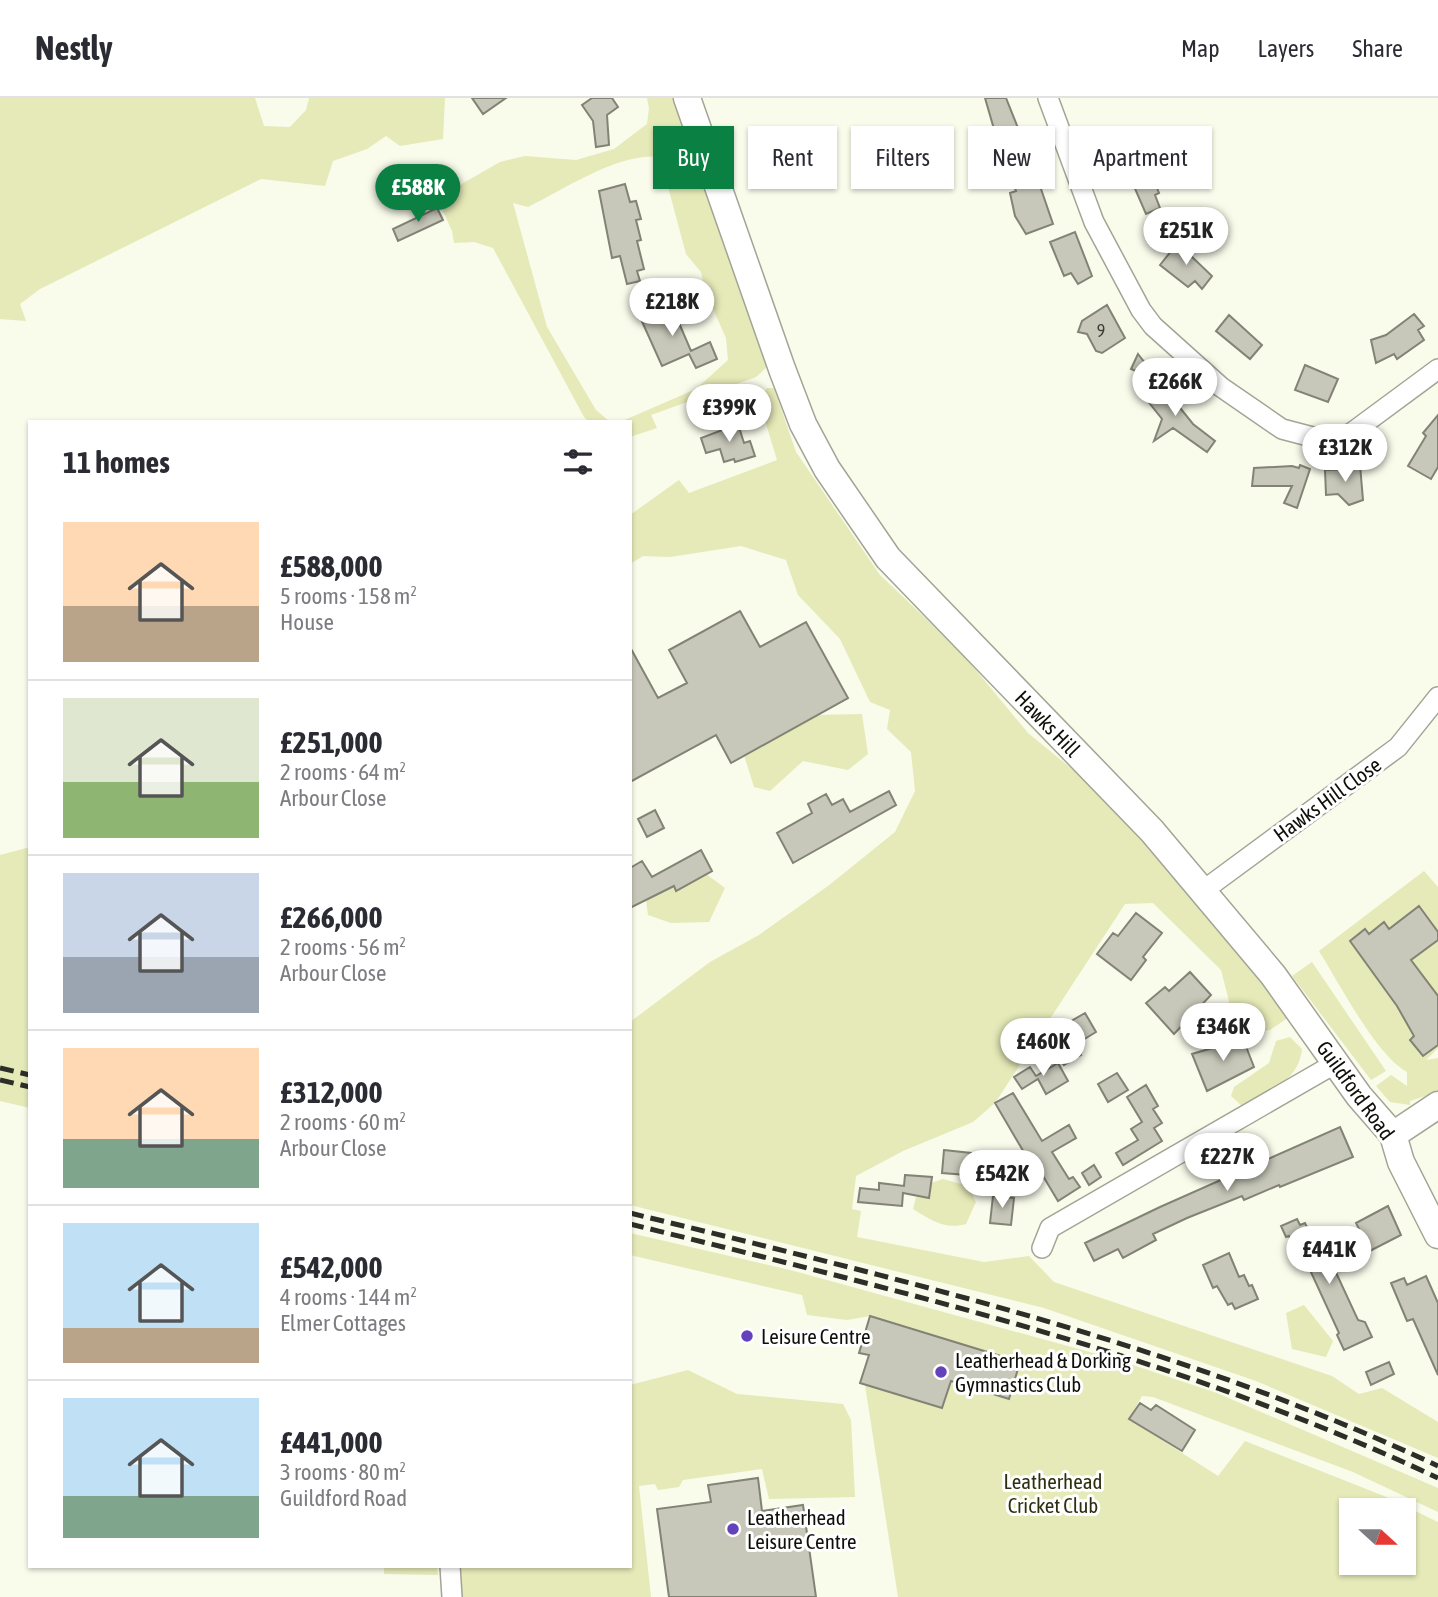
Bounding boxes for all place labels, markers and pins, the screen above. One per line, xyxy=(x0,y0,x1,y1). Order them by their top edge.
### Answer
pin: £588K xyxy=(369,164,467,224)
pin: £251K xyxy=(1137,208,1235,267)
pin: £218K xyxy=(623,278,721,338)
pin: £266K xyxy=(1126,358,1224,418)
pin: £399K xyxy=(680,384,778,444)
pin: £312K xyxy=(1296,424,1394,484)
pin: £346K xyxy=(1174,1004,1272,1063)
pin: £460K xyxy=(994,1018,1092,1078)
pin: £227K xyxy=(1178,1134,1276,1193)
pin: £542K xyxy=(953,1150,1051,1210)
pin: £441K xyxy=(1280,1226,1378,1286)
place label: Leisure Centre xyxy=(761,1324,871,1348)
marker: Leisure Centre xyxy=(739,1328,755,1344)
place label: Leatherhead & Dorking Gymnastics Club xyxy=(955,1348,1131,1396)
marker: Leatherhead & Dorking Gymnastics Club xyxy=(933,1364,949,1380)
place label: Leatherhead Leisure Centre xyxy=(747,1505,857,1553)
marker: Leatherhead Leisure Centre xyxy=(725,1521,741,1537)

